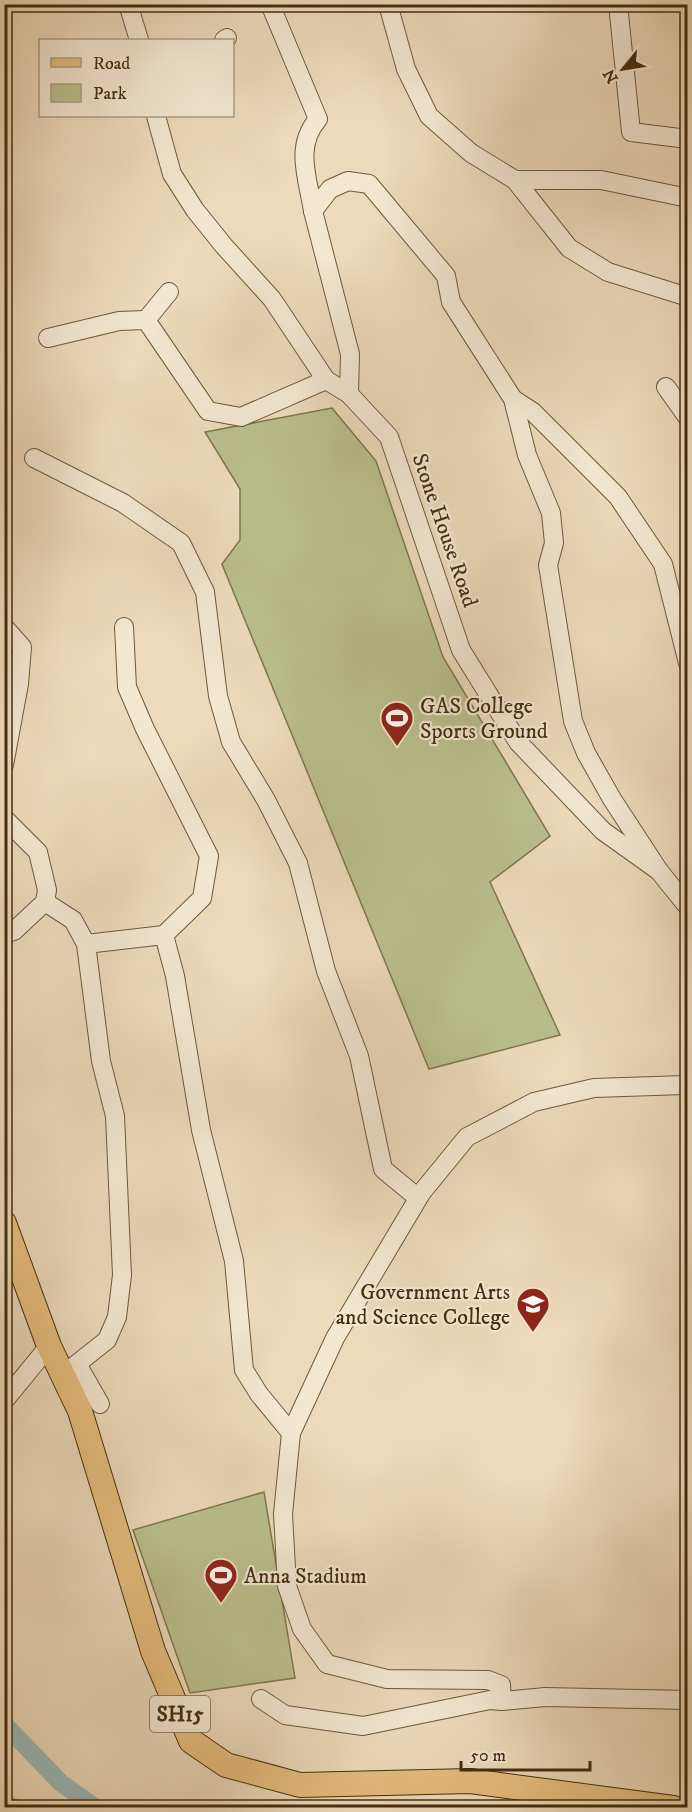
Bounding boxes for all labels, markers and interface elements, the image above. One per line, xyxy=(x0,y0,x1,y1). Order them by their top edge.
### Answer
legend xyxy=(39,39,234,117)
north arrow xyxy=(593,39,653,99)
text: Road xyxy=(93,53,130,75)
text: N xyxy=(599,65,623,87)
text: Park xyxy=(93,83,127,105)
street label: Stone House Road xyxy=(406,450,484,611)
place label: GAS College Sports Ground xyxy=(420,693,548,745)
sports icon: GAS College Sports Ground xyxy=(379,700,415,747)
place label: Government Arts and Science College xyxy=(336,1279,510,1331)
school or university icon: Government Arts and Science College xyxy=(515,1286,551,1333)
sports icon: Anna Stadium xyxy=(203,1557,239,1604)
place label: Anna Stadium xyxy=(244,1563,367,1590)
road number: SH15 xyxy=(150,1696,210,1732)
scale bar xyxy=(461,1734,590,1772)
text: 50 m xyxy=(470,1745,506,1767)

